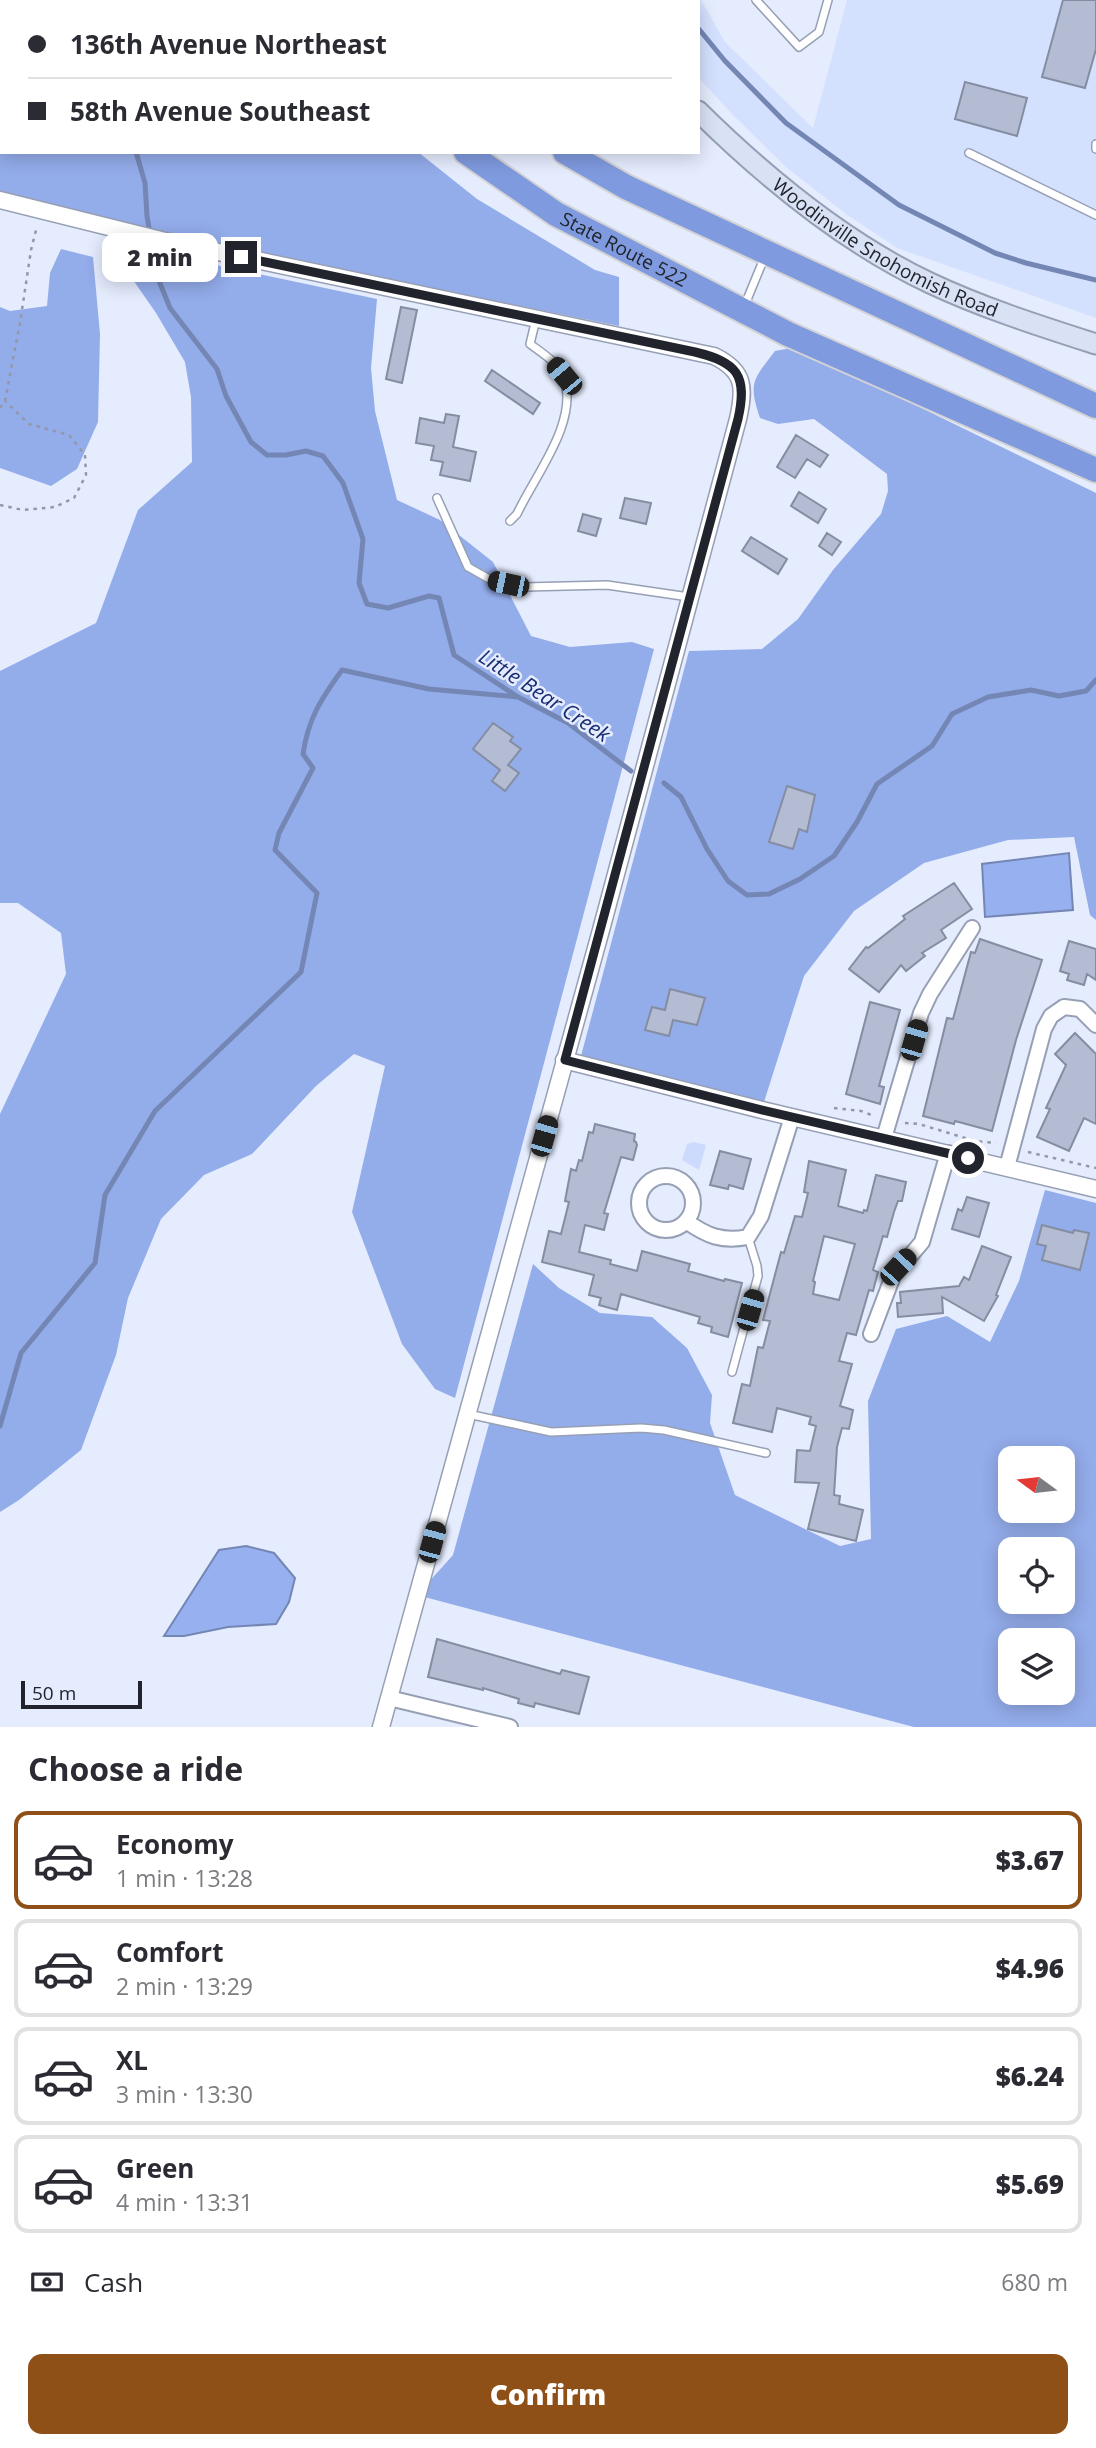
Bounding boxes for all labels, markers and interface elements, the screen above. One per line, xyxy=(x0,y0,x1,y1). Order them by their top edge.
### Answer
text: 136th Avenue Northeast xyxy=(70,26,387,62)
text: 58th Avenue Southeast xyxy=(70,93,370,129)
street label: Woodinville Snohomish Road xyxy=(767,172,1002,323)
street label: State Route 522 xyxy=(556,206,692,293)
callout: 2 min xyxy=(101,232,216,282)
text: 2 min xyxy=(127,241,193,273)
route end xyxy=(225,241,257,273)
car xyxy=(543,353,586,399)
car xyxy=(486,569,531,599)
water label: Little Bear Creek xyxy=(474,642,617,748)
car xyxy=(899,1017,930,1063)
car xyxy=(529,1113,560,1159)
route start xyxy=(952,1142,984,1174)
car xyxy=(876,1244,921,1290)
car xyxy=(735,1287,766,1333)
north arrow xyxy=(998,1446,1074,1522)
map controls xyxy=(998,1446,1075,1705)
car xyxy=(417,1519,448,1565)
button: locate xyxy=(998,1537,1075,1614)
button: layers xyxy=(998,1628,1075,1705)
scale bar xyxy=(21,1678,142,1710)
text: 50 m xyxy=(32,1680,76,1706)
text: Choose a ride xyxy=(28,1747,243,1790)
text: Economy xyxy=(116,1826,234,1862)
icon: car xyxy=(32,1829,95,1892)
text: $3.67 xyxy=(996,1842,1064,1878)
text: 1 min · 13:28 xyxy=(116,1862,253,1894)
text: Comfort xyxy=(116,1934,223,1970)
icon: car xyxy=(32,1937,95,2000)
text: $4.96 xyxy=(996,1950,1064,1986)
text: 2 min · 13:29 xyxy=(116,1970,253,2002)
text: XL xyxy=(116,2042,148,2078)
icon: car xyxy=(32,2045,95,2108)
text: $6.24 xyxy=(996,2058,1064,2094)
text: 3 min · 13:30 xyxy=(116,2078,253,2110)
text: Green xyxy=(116,2150,194,2186)
icon: car xyxy=(32,2153,95,2216)
text: $5.69 xyxy=(996,2166,1064,2202)
text: 4 min · 13:31 xyxy=(116,2186,253,2218)
icon: cash xyxy=(28,2263,66,2301)
text: Cash xyxy=(84,2264,143,2300)
text: 680 m xyxy=(1001,2266,1068,2298)
button: Confirm xyxy=(28,2354,1068,2434)

